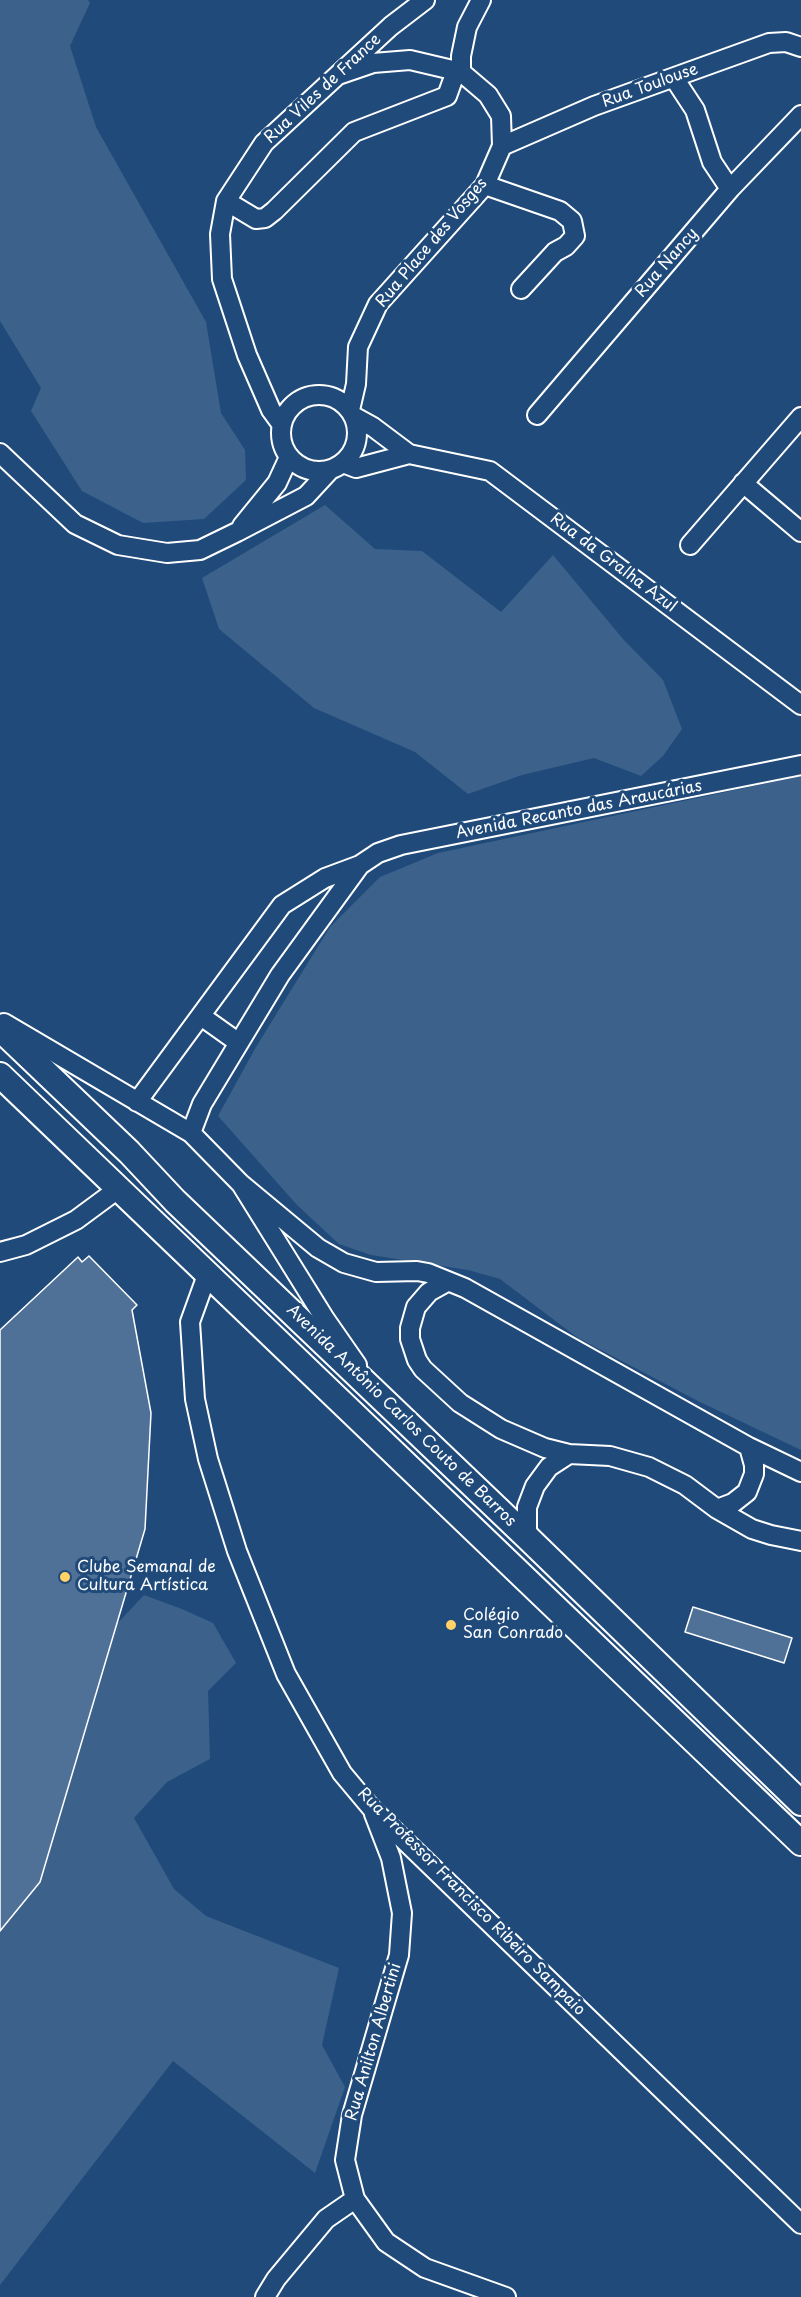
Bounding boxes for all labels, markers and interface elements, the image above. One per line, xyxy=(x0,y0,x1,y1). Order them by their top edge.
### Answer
street label: Rua Viles de France xyxy=(261,30,385,148)
street label: Rua Toulouse xyxy=(599,60,701,112)
street label: Rua Place des Vosges xyxy=(372,174,492,312)
street label: Rua Nancy xyxy=(632,224,702,302)
street label: Rua da Gralha Azul xyxy=(546,509,680,617)
street label: Avenida Recanto das Araucárias xyxy=(454,777,704,843)
street label: Avenida Antônio Carlos Couto de Barros xyxy=(282,1301,520,1531)
place label: Clube Semanal de Cultura Artística xyxy=(77,1558,216,1596)
marker: Clube Semanal de Cultura Artística xyxy=(58,1570,72,1584)
place label: Colégio San Conrado xyxy=(463,1606,563,1644)
marker: Colégio San Conrado xyxy=(444,1618,458,1632)
street label: Rua Professor Francisco Ribeiro Sampaio xyxy=(353,1784,589,2020)
street label: Rua Anilton Albertini xyxy=(342,1961,406,2123)

